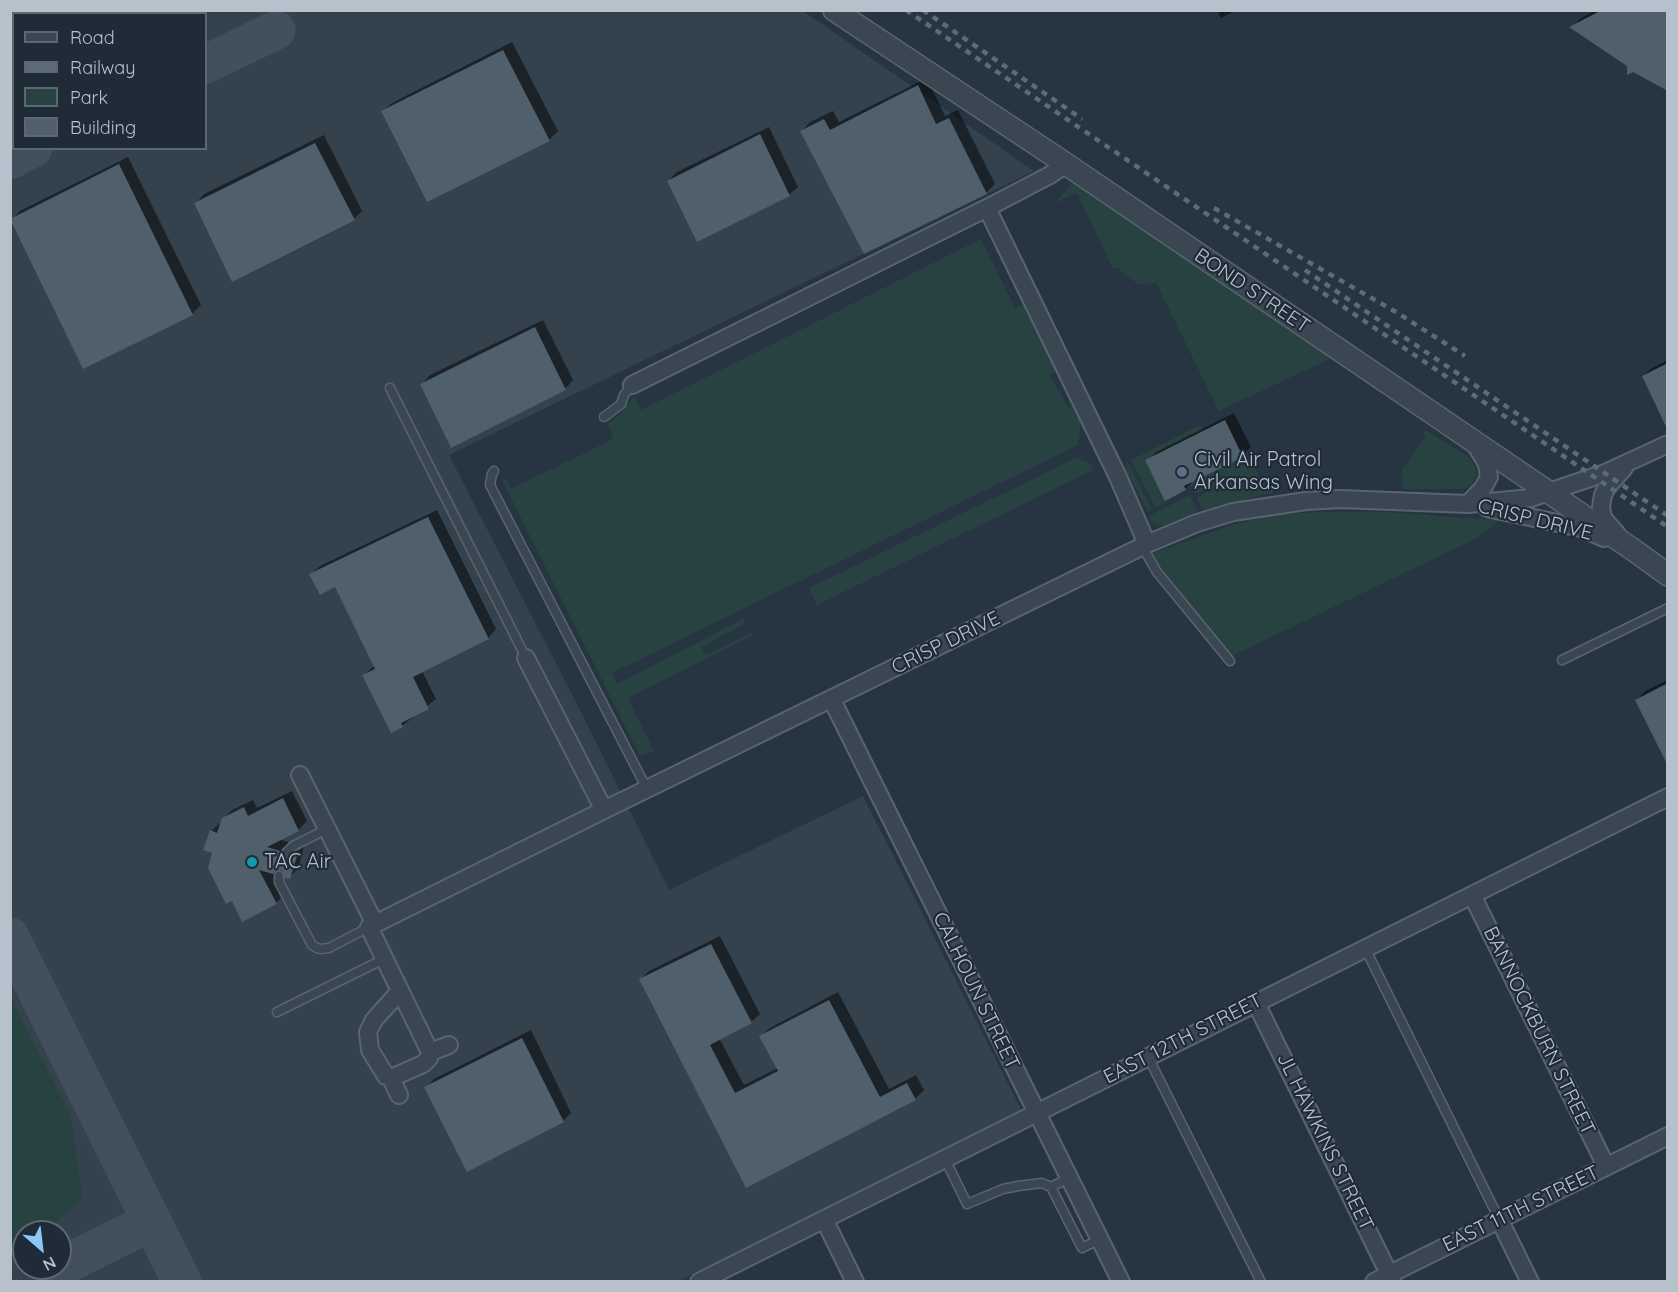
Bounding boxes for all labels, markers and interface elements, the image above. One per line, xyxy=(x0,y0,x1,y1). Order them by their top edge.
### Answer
legend xyxy=(12,12,207,150)
text: Road xyxy=(70,26,115,49)
text: Railway xyxy=(70,56,136,79)
text: Park xyxy=(70,86,108,109)
text: Building xyxy=(70,116,136,139)
street label: BOND STREET xyxy=(1190,244,1314,338)
place label: Civil Air Patrol Arkansas Wing xyxy=(1194,448,1333,495)
marker: Civil Air Patrol Arkansas Wing xyxy=(1175,465,1189,479)
street label: CRISP DRIVE xyxy=(1475,494,1595,546)
street label: CRISP DRIVE xyxy=(888,606,1004,680)
place label: TAC Air xyxy=(264,850,331,874)
marker: TAC Air xyxy=(245,855,259,869)
street label: CALHOUN STREET xyxy=(927,908,1025,1074)
street label: BANNOCKBURN STREET xyxy=(1478,923,1600,1139)
street label: EAST 12TH STREET xyxy=(1100,989,1266,1089)
street label: JL HAWKINS STREET xyxy=(1271,1049,1379,1235)
street label: EAST 11TH STREET xyxy=(1439,1161,1603,1257)
north arrow xyxy=(12,1220,72,1280)
text: N xyxy=(40,1253,59,1276)

